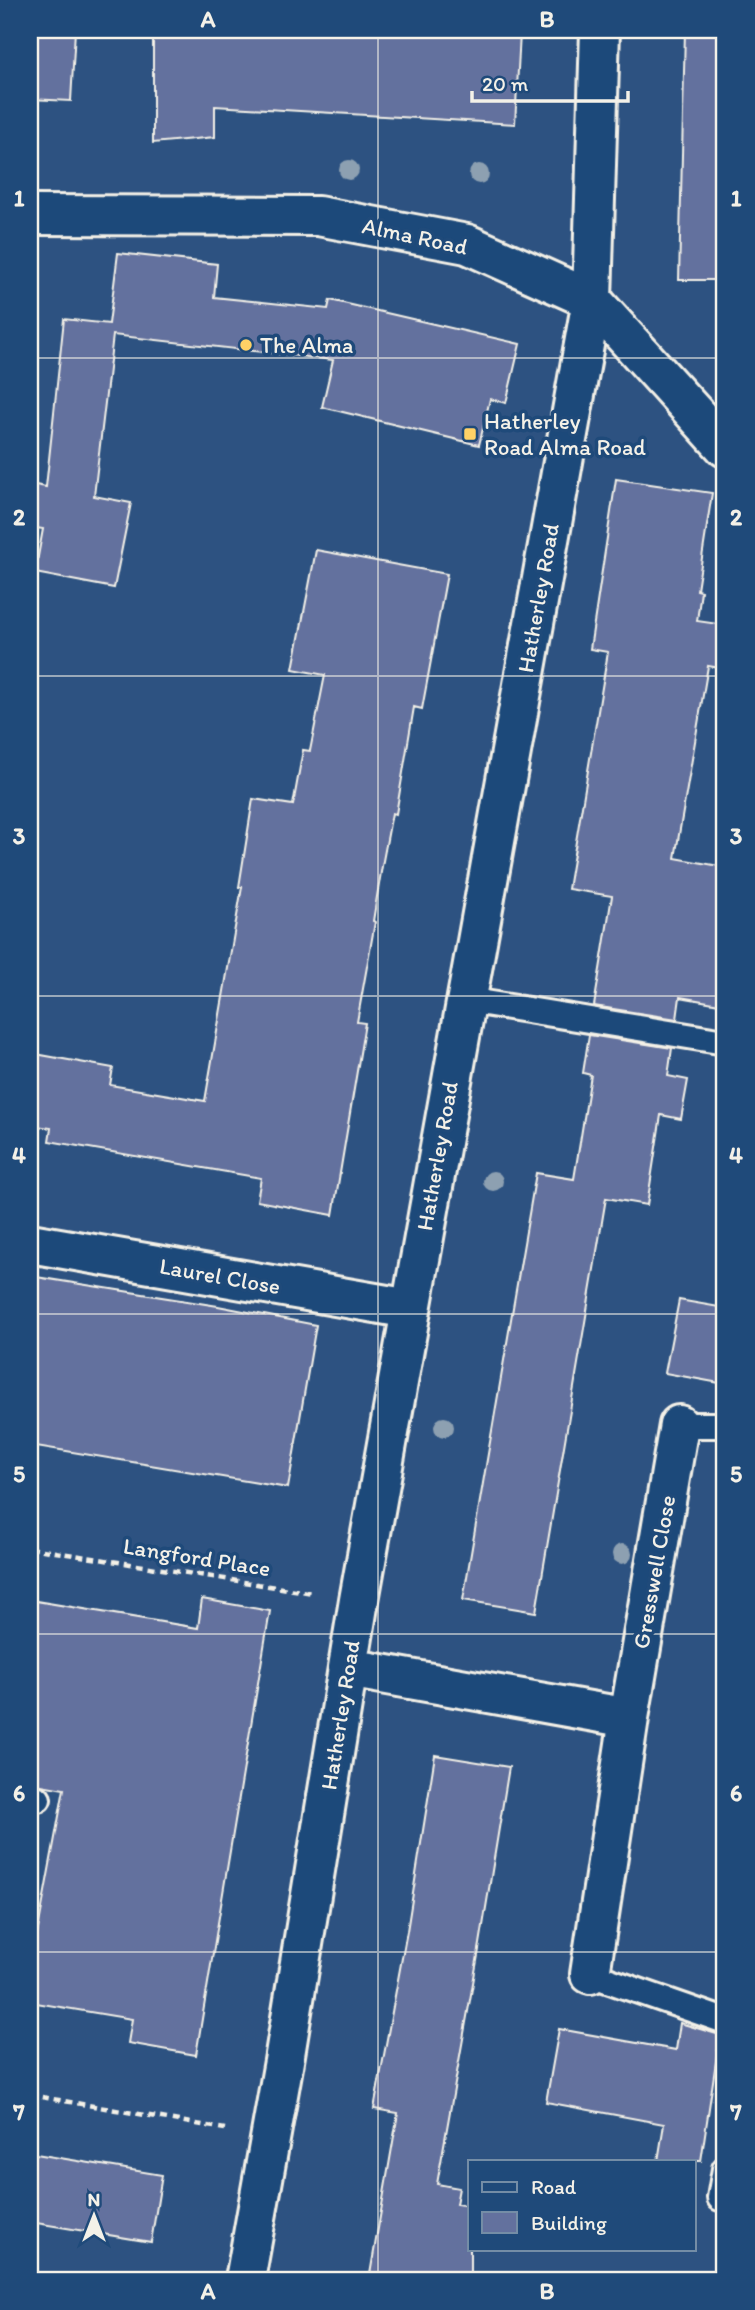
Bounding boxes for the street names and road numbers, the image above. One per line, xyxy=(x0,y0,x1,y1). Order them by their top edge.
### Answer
street label: Alma Road xyxy=(360,211,471,261)
street label: Hatherley Road xyxy=(511,521,565,675)
street label: Hatherley Road xyxy=(410,1079,464,1233)
street label: Laurel Close xyxy=(157,1252,283,1300)
street label: Gresswell Close xyxy=(627,1493,681,1651)
street label: Langford Place xyxy=(121,1532,273,1582)
street label: Hatherley Road xyxy=(314,1638,366,1792)

